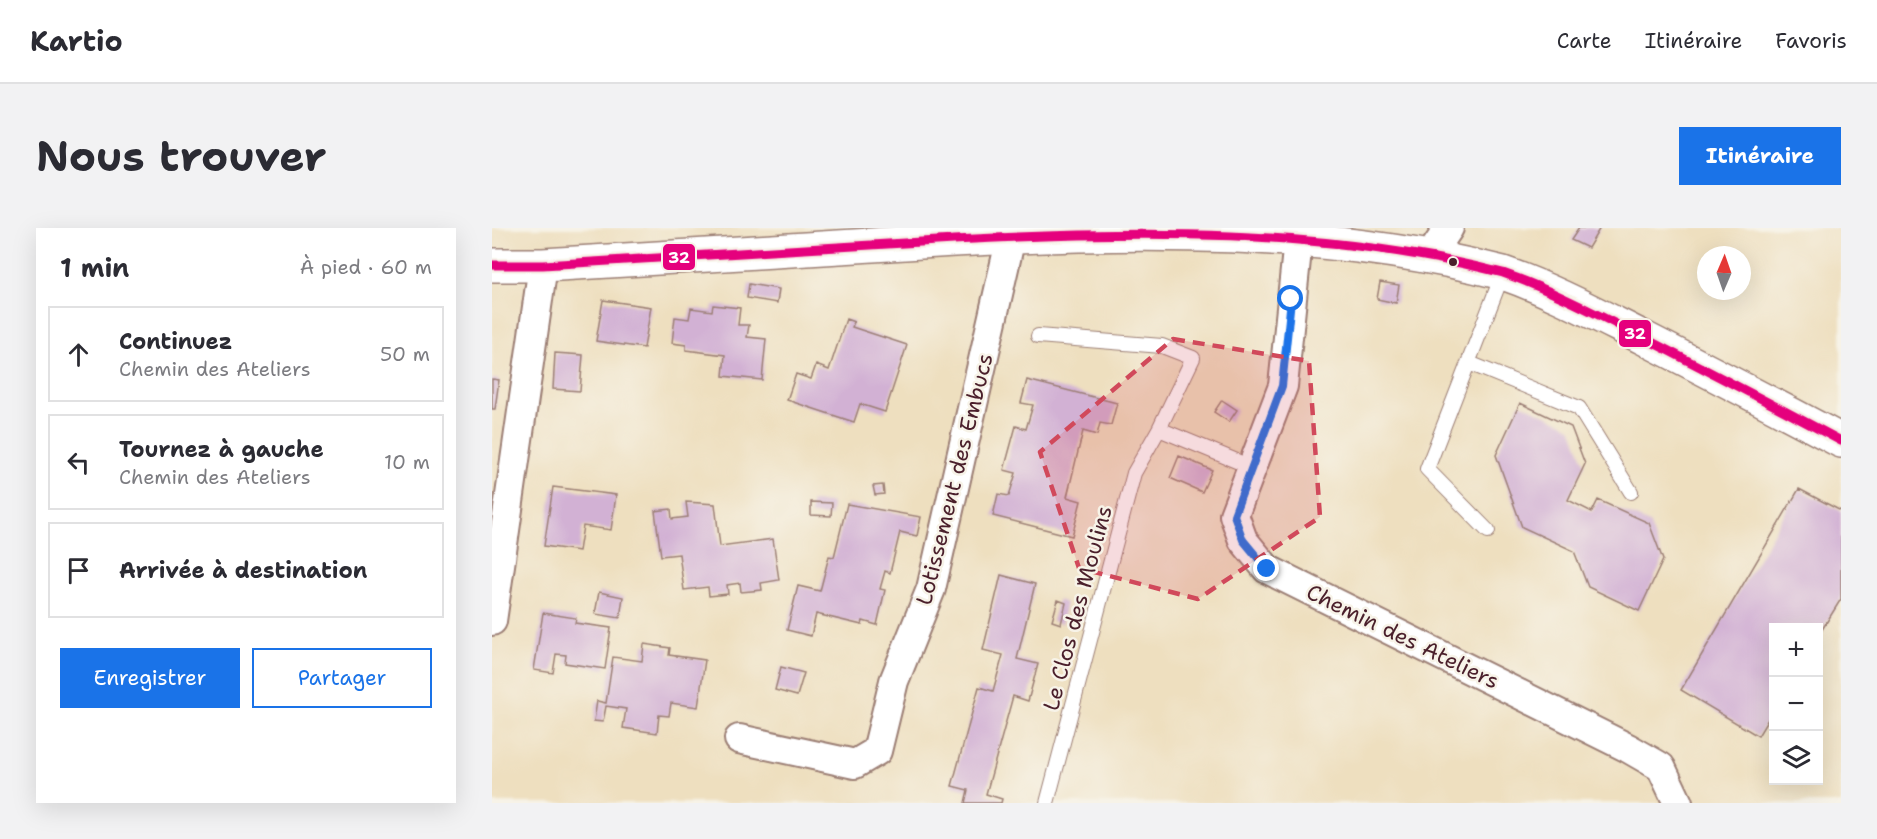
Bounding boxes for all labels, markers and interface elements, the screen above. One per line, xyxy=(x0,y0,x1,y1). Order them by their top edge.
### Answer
text: Kartio xyxy=(30,22,123,60)
text: Carte xyxy=(1557,27,1612,55)
text: Itinéraire xyxy=(1645,27,1742,55)
text: Favoris xyxy=(1775,27,1847,55)
button: Itinéraire xyxy=(1679,127,1841,185)
text: Nous trouver xyxy=(36,128,326,184)
line badge: 32 xyxy=(662,243,696,271)
north arrow xyxy=(1697,246,1751,300)
text: 32 xyxy=(668,247,690,268)
text: 1 min xyxy=(60,250,129,285)
text: À pied · 60 m xyxy=(300,254,432,280)
unlabelled marker xyxy=(1447,256,1459,268)
route start xyxy=(1277,285,1303,311)
line badge: 32 xyxy=(1618,319,1652,348)
text: 32 xyxy=(1624,323,1646,344)
text: Continuez xyxy=(119,327,232,356)
icon: ahead xyxy=(62,338,95,371)
text: 50 m xyxy=(380,341,430,367)
street label: Lotissement des Embucs xyxy=(909,350,1000,608)
text: Chemin des Ateliers xyxy=(119,356,311,382)
text: Tournez à gauche xyxy=(119,435,324,464)
icon: left xyxy=(62,446,95,479)
text: 10 m xyxy=(384,449,430,475)
text: Chemin des Ateliers xyxy=(119,464,311,490)
street label: Le Clos des Moulins xyxy=(1036,503,1119,714)
icon: arrive xyxy=(62,554,95,587)
route end xyxy=(1253,555,1279,581)
text: Arrivée à destination xyxy=(119,556,367,585)
street label: Chemin des Ateliers xyxy=(1302,577,1504,696)
map controls xyxy=(1769,623,1823,785)
button: + xyxy=(1769,623,1823,677)
button: Enregistrer xyxy=(60,648,240,708)
button: Partager xyxy=(252,648,432,708)
button: − xyxy=(1769,677,1823,731)
button: layers xyxy=(1769,731,1823,785)

